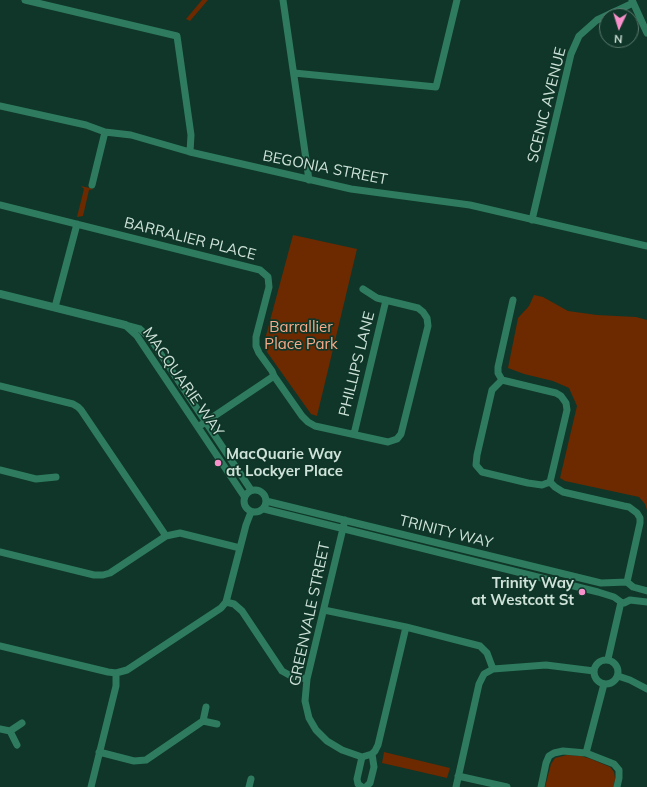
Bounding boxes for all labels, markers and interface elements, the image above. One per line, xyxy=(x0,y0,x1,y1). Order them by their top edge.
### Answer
north arrow xyxy=(599,8,639,48)
text: N xyxy=(614,32,623,46)
street label: SCENIC AVENUE xyxy=(524,45,570,165)
street label: BEGONIA STREET xyxy=(261,147,389,189)
street label: BARRALIER PLACE xyxy=(122,214,258,264)
street label: PHILLIPS LANE xyxy=(335,310,379,418)
park label: Barrallier Place Park xyxy=(264,318,338,353)
street label: MACQUARIE WAY xyxy=(139,324,227,440)
place label: MacQuarie Way at Lockyer Place xyxy=(226,445,343,480)
marker: MacQuarie Way at Lockyer Place xyxy=(213,458,223,468)
street label: TRINITY WAY xyxy=(397,512,495,552)
street label: GREENVALE STREET xyxy=(286,540,334,688)
place label: Trinity Way at Westcott St xyxy=(471,574,574,609)
marker: Trinity Way at Westcott St xyxy=(577,587,587,597)

